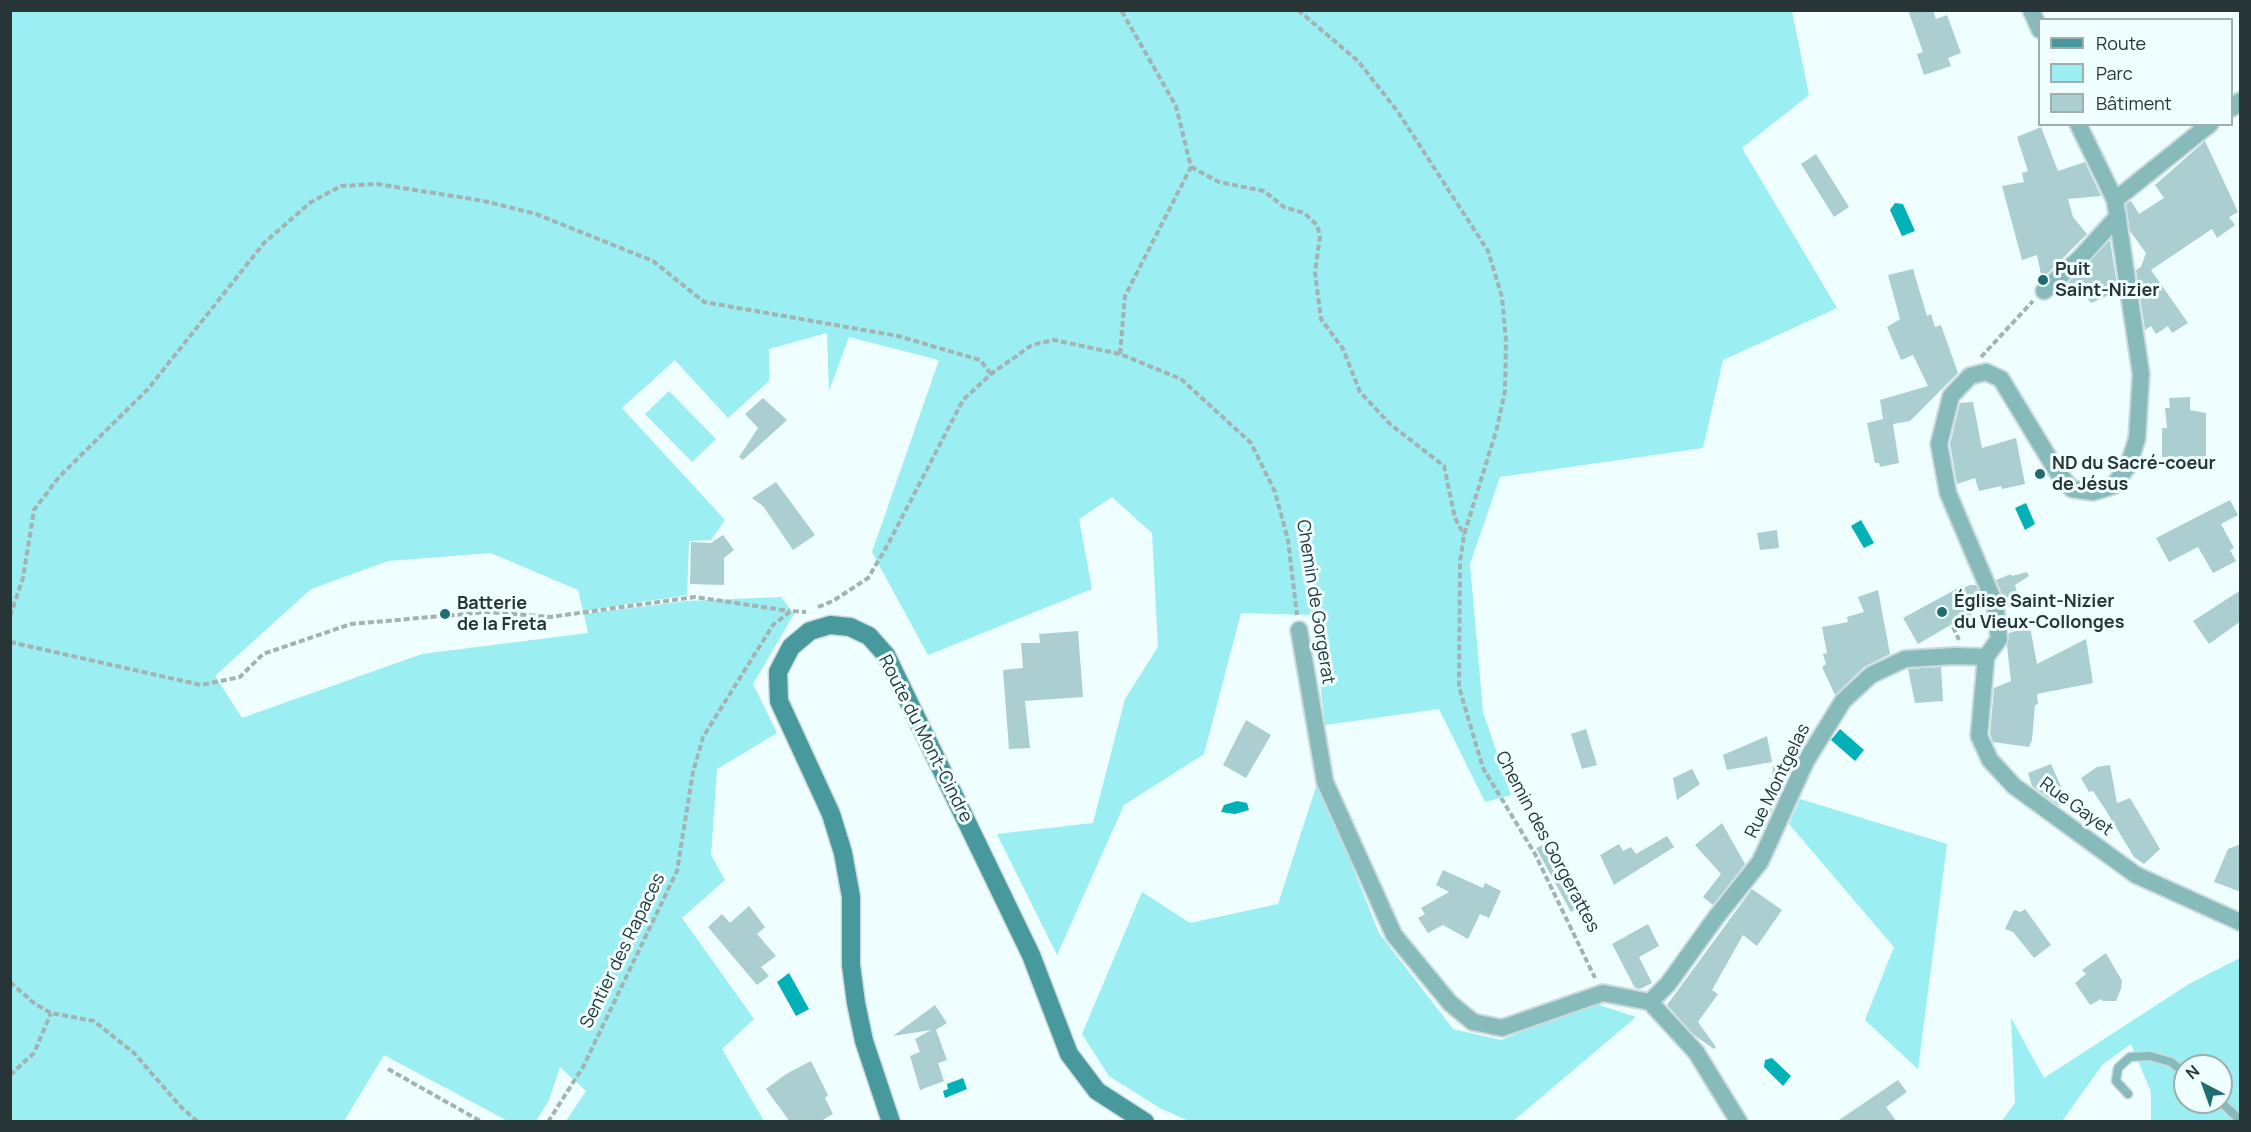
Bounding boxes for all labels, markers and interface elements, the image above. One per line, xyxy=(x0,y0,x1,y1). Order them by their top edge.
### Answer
legend xyxy=(2038,18,2233,126)
text: Route xyxy=(2096,31,2146,55)
text: Parc xyxy=(2096,61,2133,85)
text: Bâtiment xyxy=(2096,91,2172,115)
place label: Puit Saint-Nizier xyxy=(2055,259,2160,302)
marker: Puit Saint-Nizier xyxy=(2036,273,2050,287)
place label: ND du Sacré-coeur de Jésus xyxy=(2052,453,2216,496)
marker: ND du Sacré-coeur de Jésus xyxy=(2033,467,2047,481)
street label: Chemin de Gorgerat xyxy=(1291,518,1339,686)
place label: Église Saint-Nizier du Vieux-Collonges xyxy=(1954,591,2124,634)
place label: Batterie de la Freta xyxy=(457,593,547,636)
marker: Église Saint-Nizier du Vieux-Collonges xyxy=(1935,605,1949,619)
marker: Batterie de la Freta xyxy=(438,607,452,621)
street label: Route du Mont-Cindre xyxy=(873,652,977,826)
street label: Rue Montgelas xyxy=(1741,720,1815,842)
street label: Chemin des Gorgerattes xyxy=(1490,748,1604,936)
street label: Rue Gayet xyxy=(2035,773,2117,841)
street label: Sentier des Rapaces xyxy=(576,870,670,1032)
north arrow xyxy=(2173,1054,2233,1114)
text: N xyxy=(2181,1060,2204,1084)

